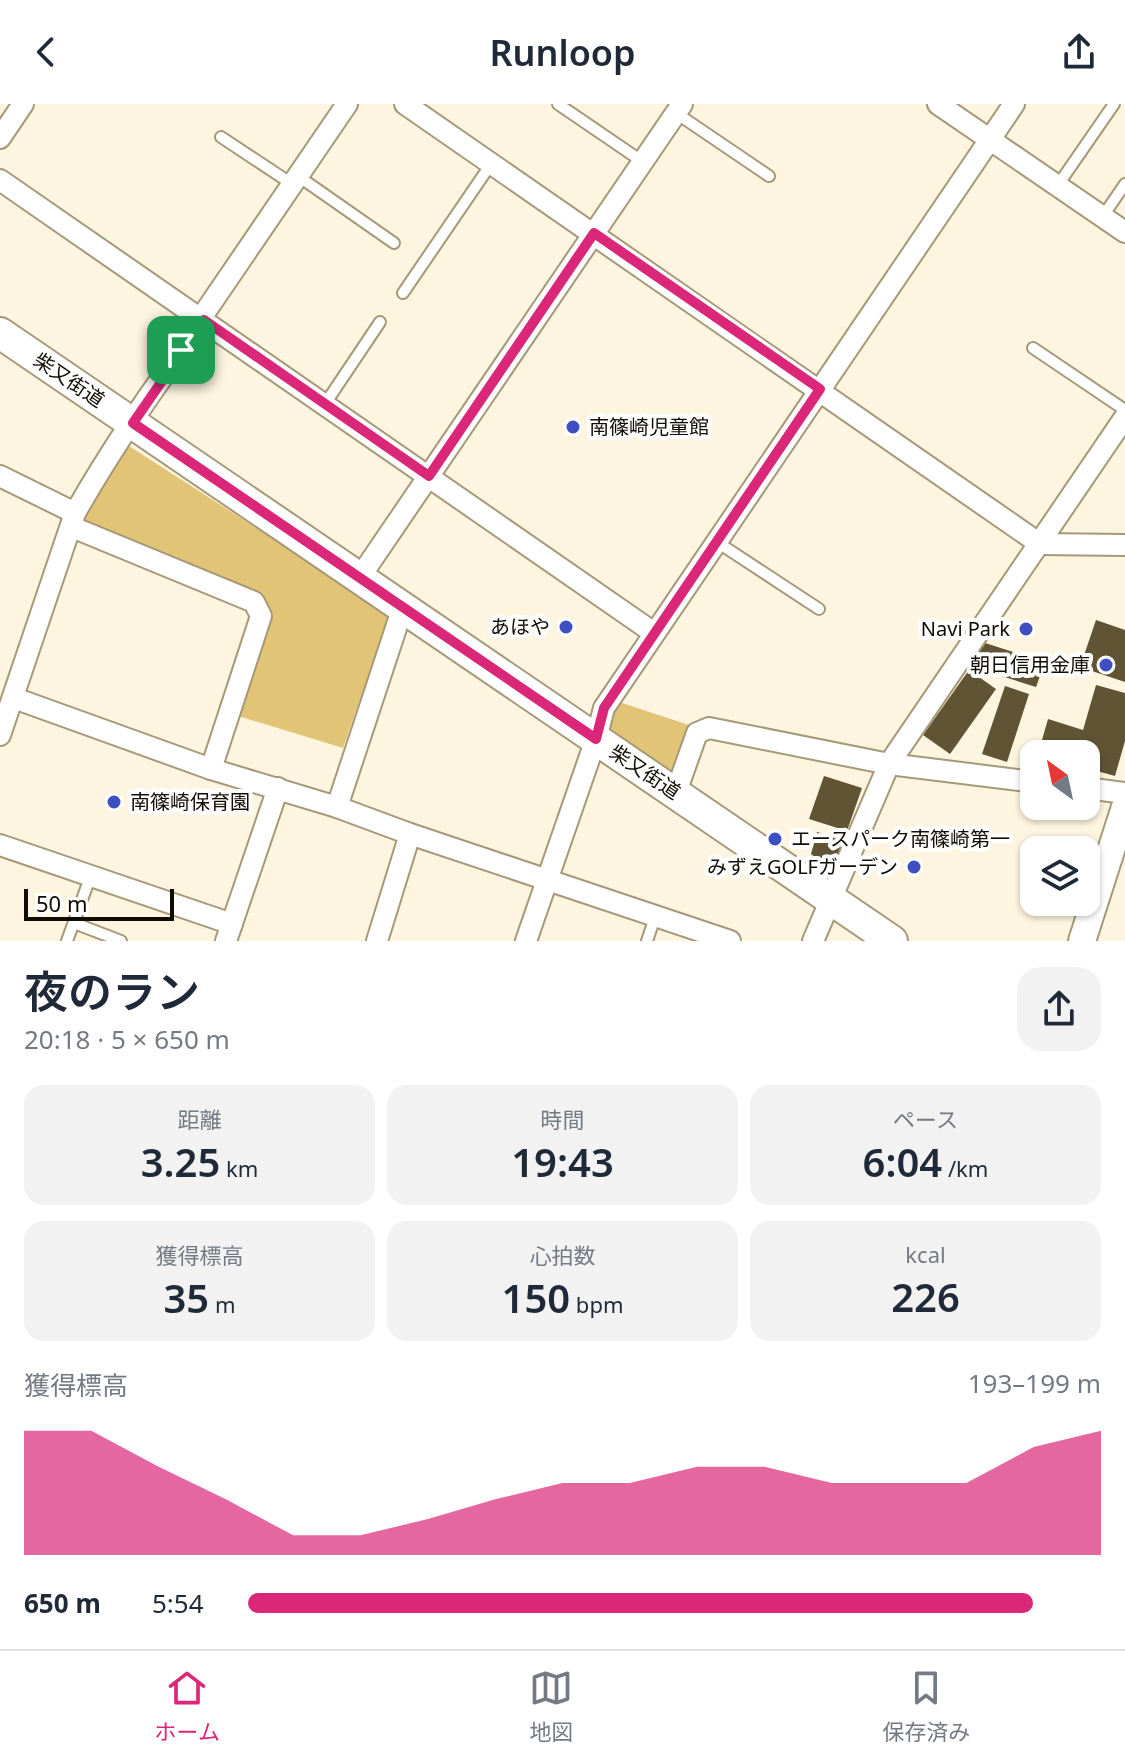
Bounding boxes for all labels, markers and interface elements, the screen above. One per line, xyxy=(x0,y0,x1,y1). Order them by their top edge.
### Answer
text: Runloop xyxy=(489,28,636,77)
icon: back xyxy=(24,30,68,74)
icon: share xyxy=(1057,30,1101,74)
pin xyxy=(147,316,215,384)
icon: arrive xyxy=(159,328,203,372)
street label: 柴又街道 xyxy=(29,346,110,413)
place label: 南篠崎児童館 xyxy=(589,413,709,440)
marker: 南篠崎児童館 xyxy=(564,418,582,436)
place label: あほや xyxy=(490,613,550,640)
place label: Navi Park xyxy=(921,615,1010,642)
marker: あほや xyxy=(557,618,575,636)
marker: Navi Park xyxy=(1017,620,1035,638)
place label: 朝日信用金庫 xyxy=(970,651,1090,678)
marker: 朝日信用金庫 xyxy=(1097,656,1115,674)
street label: 柴又街道 xyxy=(605,738,686,805)
north arrow xyxy=(1020,740,1100,820)
map controls xyxy=(1020,740,1100,916)
place label: 南篠崎保育園 xyxy=(130,788,250,815)
marker: 南篠崎保育園 xyxy=(105,793,123,811)
place label: エースパーク南篠崎第一 xyxy=(791,825,1010,852)
marker: エースパーク南篠崎第一 xyxy=(766,830,784,848)
button: layers xyxy=(1020,836,1100,916)
place label: みずえGOLFガーデン xyxy=(707,853,898,880)
marker: みずえGOLFガーデン xyxy=(905,858,923,876)
scale bar xyxy=(24,885,174,921)
text: 50 m xyxy=(36,888,87,918)
text: 夜のラン xyxy=(24,961,200,1021)
button: share xyxy=(1017,967,1101,1051)
text: 20:18 · 5 × 650 m xyxy=(24,1021,230,1057)
text: 距離 xyxy=(177,1104,222,1134)
text: 時間 xyxy=(540,1104,585,1134)
text: ペース xyxy=(893,1104,958,1134)
text: 3.25 xyxy=(141,1134,220,1189)
text: 19:43 xyxy=(511,1134,614,1189)
text: 6:04 xyxy=(863,1134,942,1189)
text: km xyxy=(220,1153,258,1183)
text: /km xyxy=(942,1153,988,1183)
text: kcal xyxy=(905,1239,946,1269)
text: 獲得標高 xyxy=(155,1240,244,1270)
text: 心拍数 xyxy=(529,1240,596,1270)
text: 226 xyxy=(891,1269,960,1324)
text: 35 xyxy=(163,1270,209,1325)
text: 150 xyxy=(502,1270,570,1325)
text: m xyxy=(209,1289,236,1319)
text: bpm xyxy=(570,1289,624,1319)
text: 193–199 m xyxy=(968,1365,1101,1401)
text: 獲得標高 xyxy=(24,1367,128,1403)
text: 650 m xyxy=(24,1585,101,1621)
text: 5:54 xyxy=(152,1585,204,1621)
tab: ホーム xyxy=(155,1666,220,1746)
tab: 地図 xyxy=(529,1666,573,1746)
tab: 保存済み xyxy=(882,1666,970,1746)

